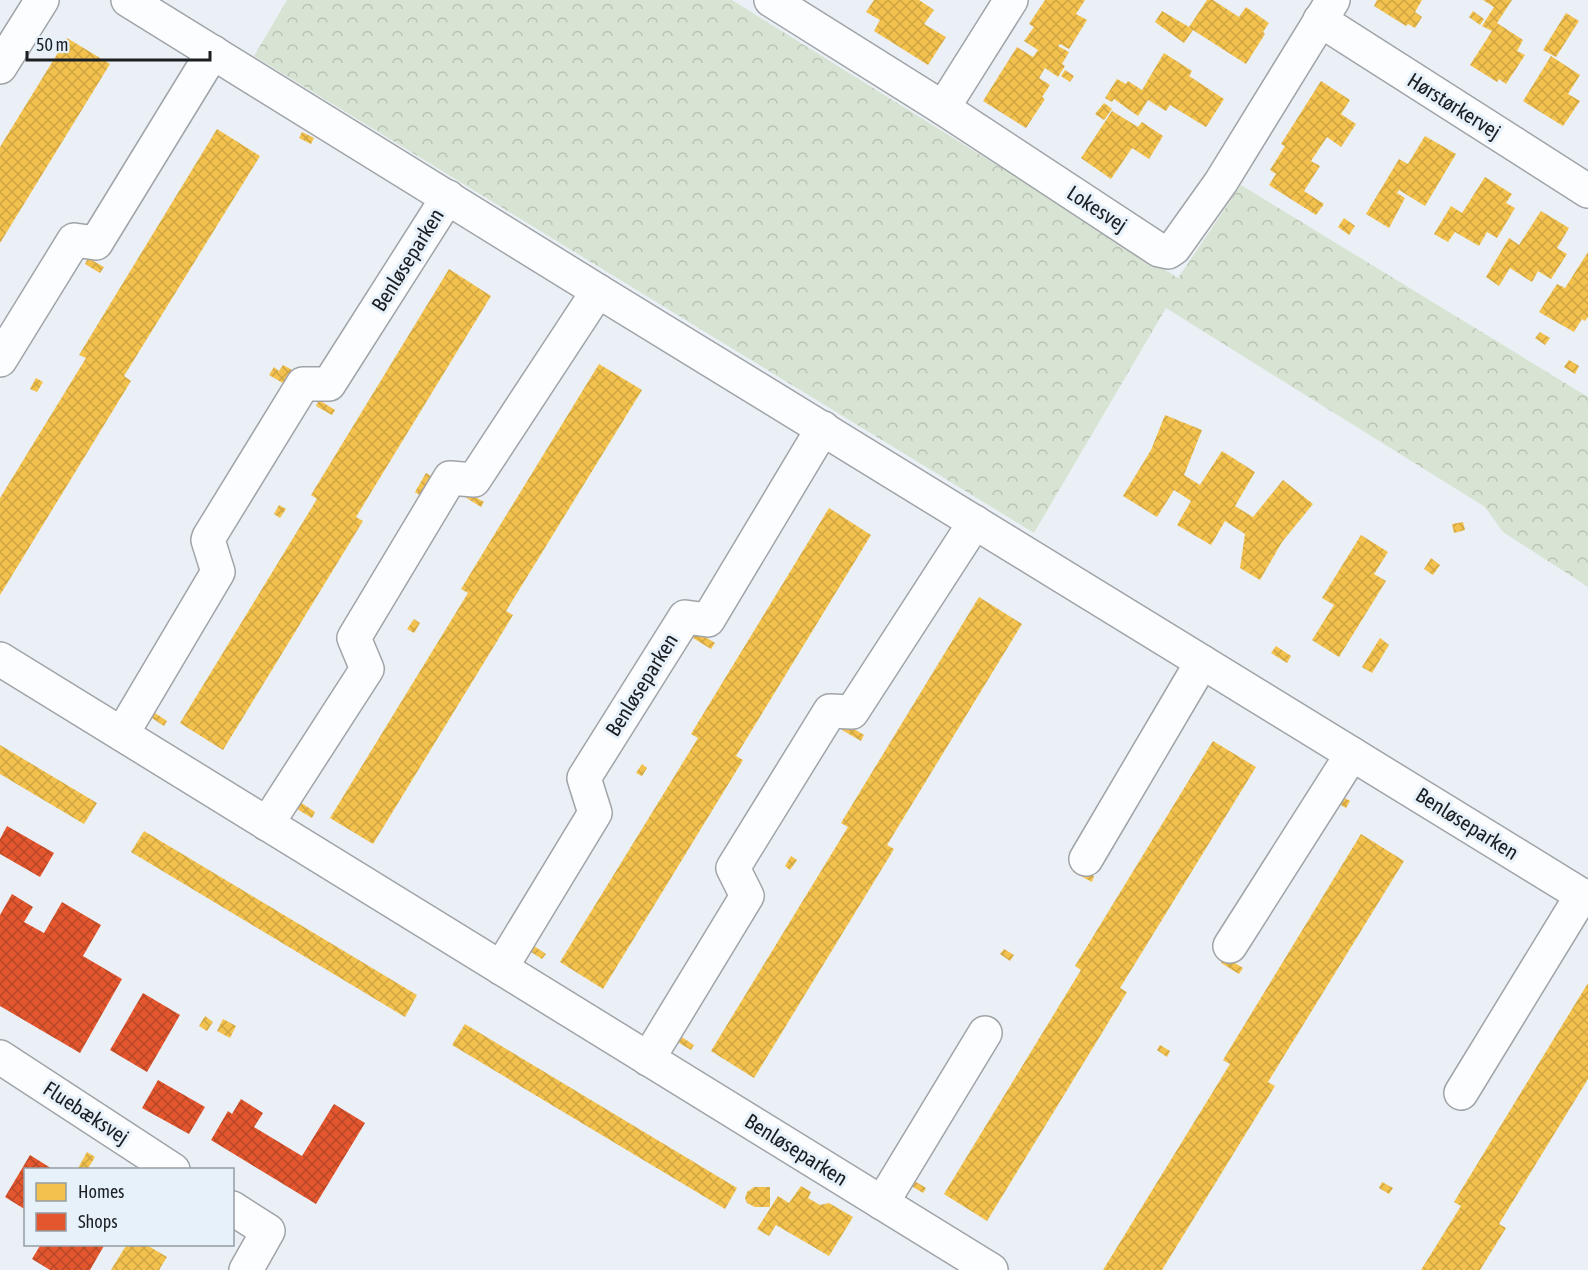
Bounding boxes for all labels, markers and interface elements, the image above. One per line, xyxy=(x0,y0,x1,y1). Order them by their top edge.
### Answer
scale bar xyxy=(27,24,210,62)
text: 50 m xyxy=(36,34,68,55)
street label: Hørstørkervej xyxy=(1404,67,1505,143)
street label: Lokesvej xyxy=(1063,180,1132,236)
street label: Benløseparken xyxy=(366,204,448,315)
street label: Benløseparken xyxy=(600,629,682,740)
street label: Benløseparken xyxy=(1412,782,1523,864)
street label: Fluebæksvej xyxy=(39,1076,134,1149)
street label: Benløseparken xyxy=(741,1108,852,1190)
legend xyxy=(24,1168,234,1246)
text: Homes xyxy=(78,1181,124,1202)
text: Shops xyxy=(78,1211,118,1232)

